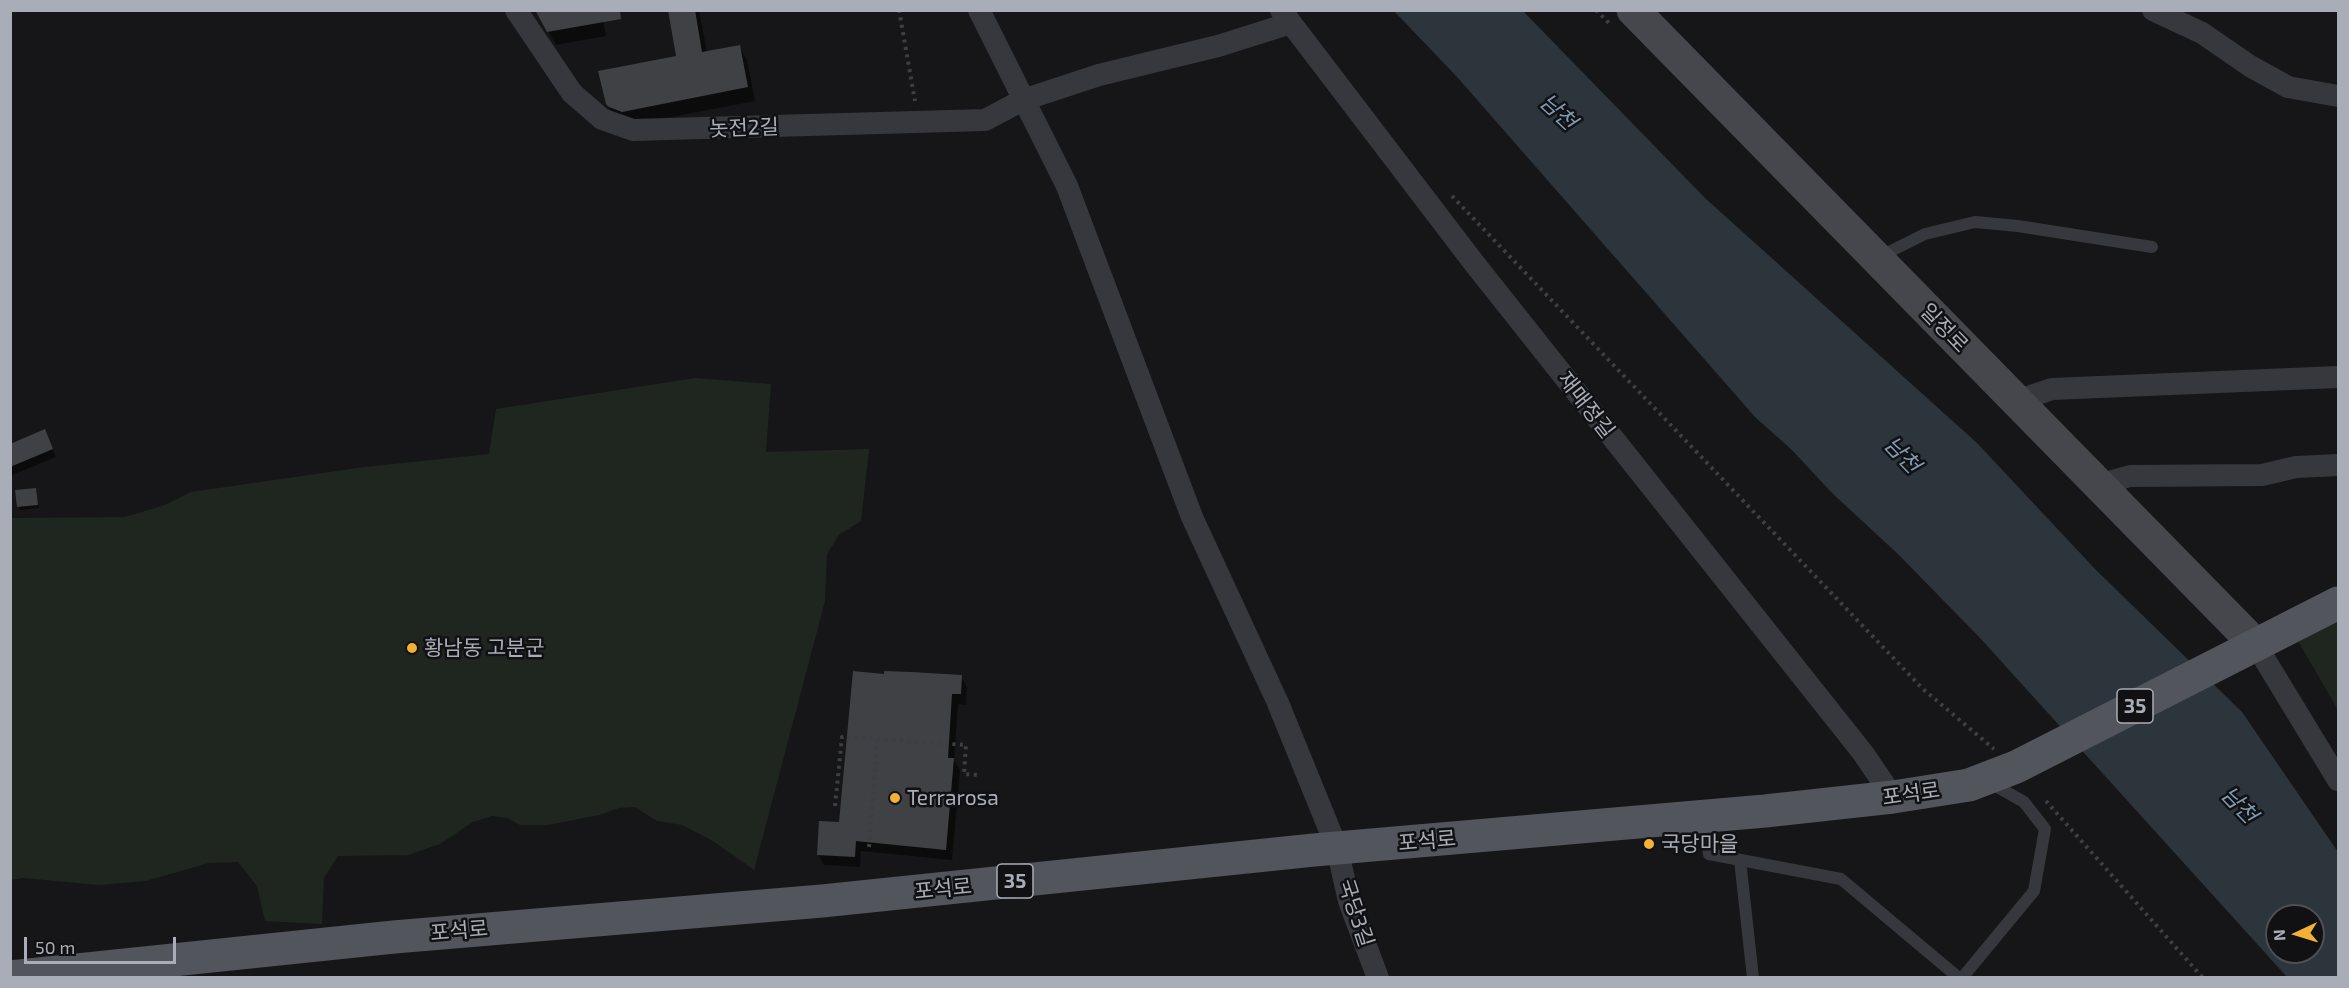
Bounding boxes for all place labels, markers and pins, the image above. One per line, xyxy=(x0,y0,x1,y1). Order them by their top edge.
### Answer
place label: 황남동 고분군 xyxy=(424,635,545,661)
marker: 황남동 고분군 xyxy=(405,641,419,655)
place label: Terrarosa xyxy=(907,785,999,811)
marker: Terrarosa xyxy=(888,791,902,805)
place label: 국당마을 xyxy=(1661,831,1738,857)
marker: 국당마을 xyxy=(1642,837,1656,851)

